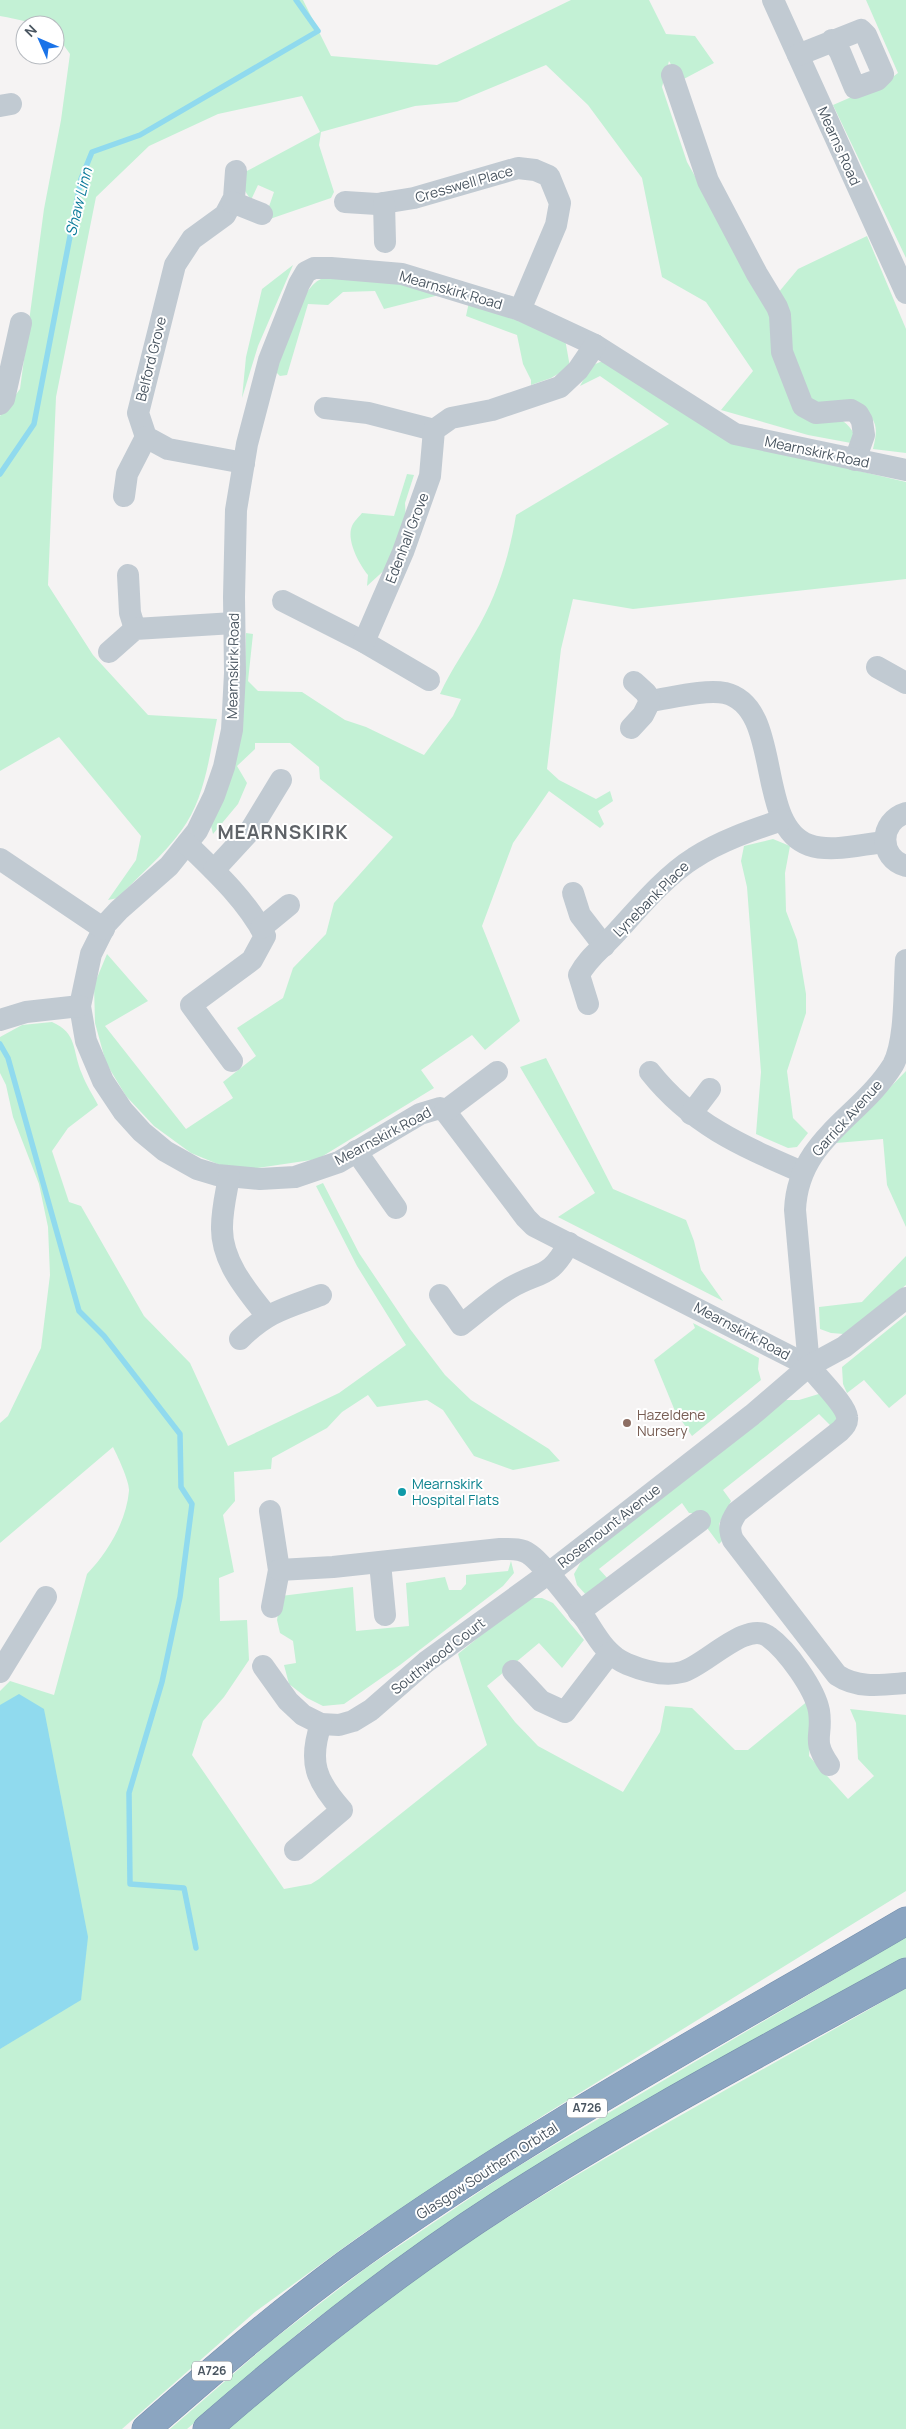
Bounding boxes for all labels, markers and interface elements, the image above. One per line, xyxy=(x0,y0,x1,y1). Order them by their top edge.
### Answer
north arrow xyxy=(15,15,65,65)
text: N xyxy=(20,20,41,41)
street label: Mearns Road xyxy=(814,103,865,188)
street label: Cresswell Place xyxy=(413,161,515,207)
water label: Shaw Linn xyxy=(60,164,97,238)
street label: Mearnskirk Road xyxy=(397,266,505,313)
street label: Belford Grove xyxy=(131,314,170,403)
street label: Mearnskirk Road xyxy=(763,431,871,472)
street label: Edenhall Grove xyxy=(380,490,433,586)
street label: Mearnskirk Road xyxy=(222,613,243,719)
district label: MEARNSKIRK xyxy=(217,819,349,845)
street label: Lynebank Place xyxy=(609,857,693,941)
street label: Garrick Avenue xyxy=(807,1075,886,1160)
street label: Mearnskirk Road xyxy=(331,1102,434,1169)
street label: Mearnskirk Road xyxy=(691,1297,794,1364)
place label: Hazeldene Nursery xyxy=(637,1405,705,1440)
marker: Hazeldene Nursery xyxy=(621,1417,633,1429)
place label: Mearnskirk Hospital Flats xyxy=(412,1474,499,1509)
street label: Rosemount Avenue xyxy=(553,1480,664,1572)
marker: Mearnskirk Hospital Flats xyxy=(396,1486,408,1498)
street label: Southwood Court xyxy=(387,1613,489,1698)
road number: A726 xyxy=(567,2098,607,2118)
street label: Glasgow Southern Orbital xyxy=(412,2118,561,2223)
road number: A726 xyxy=(192,2362,232,2380)

